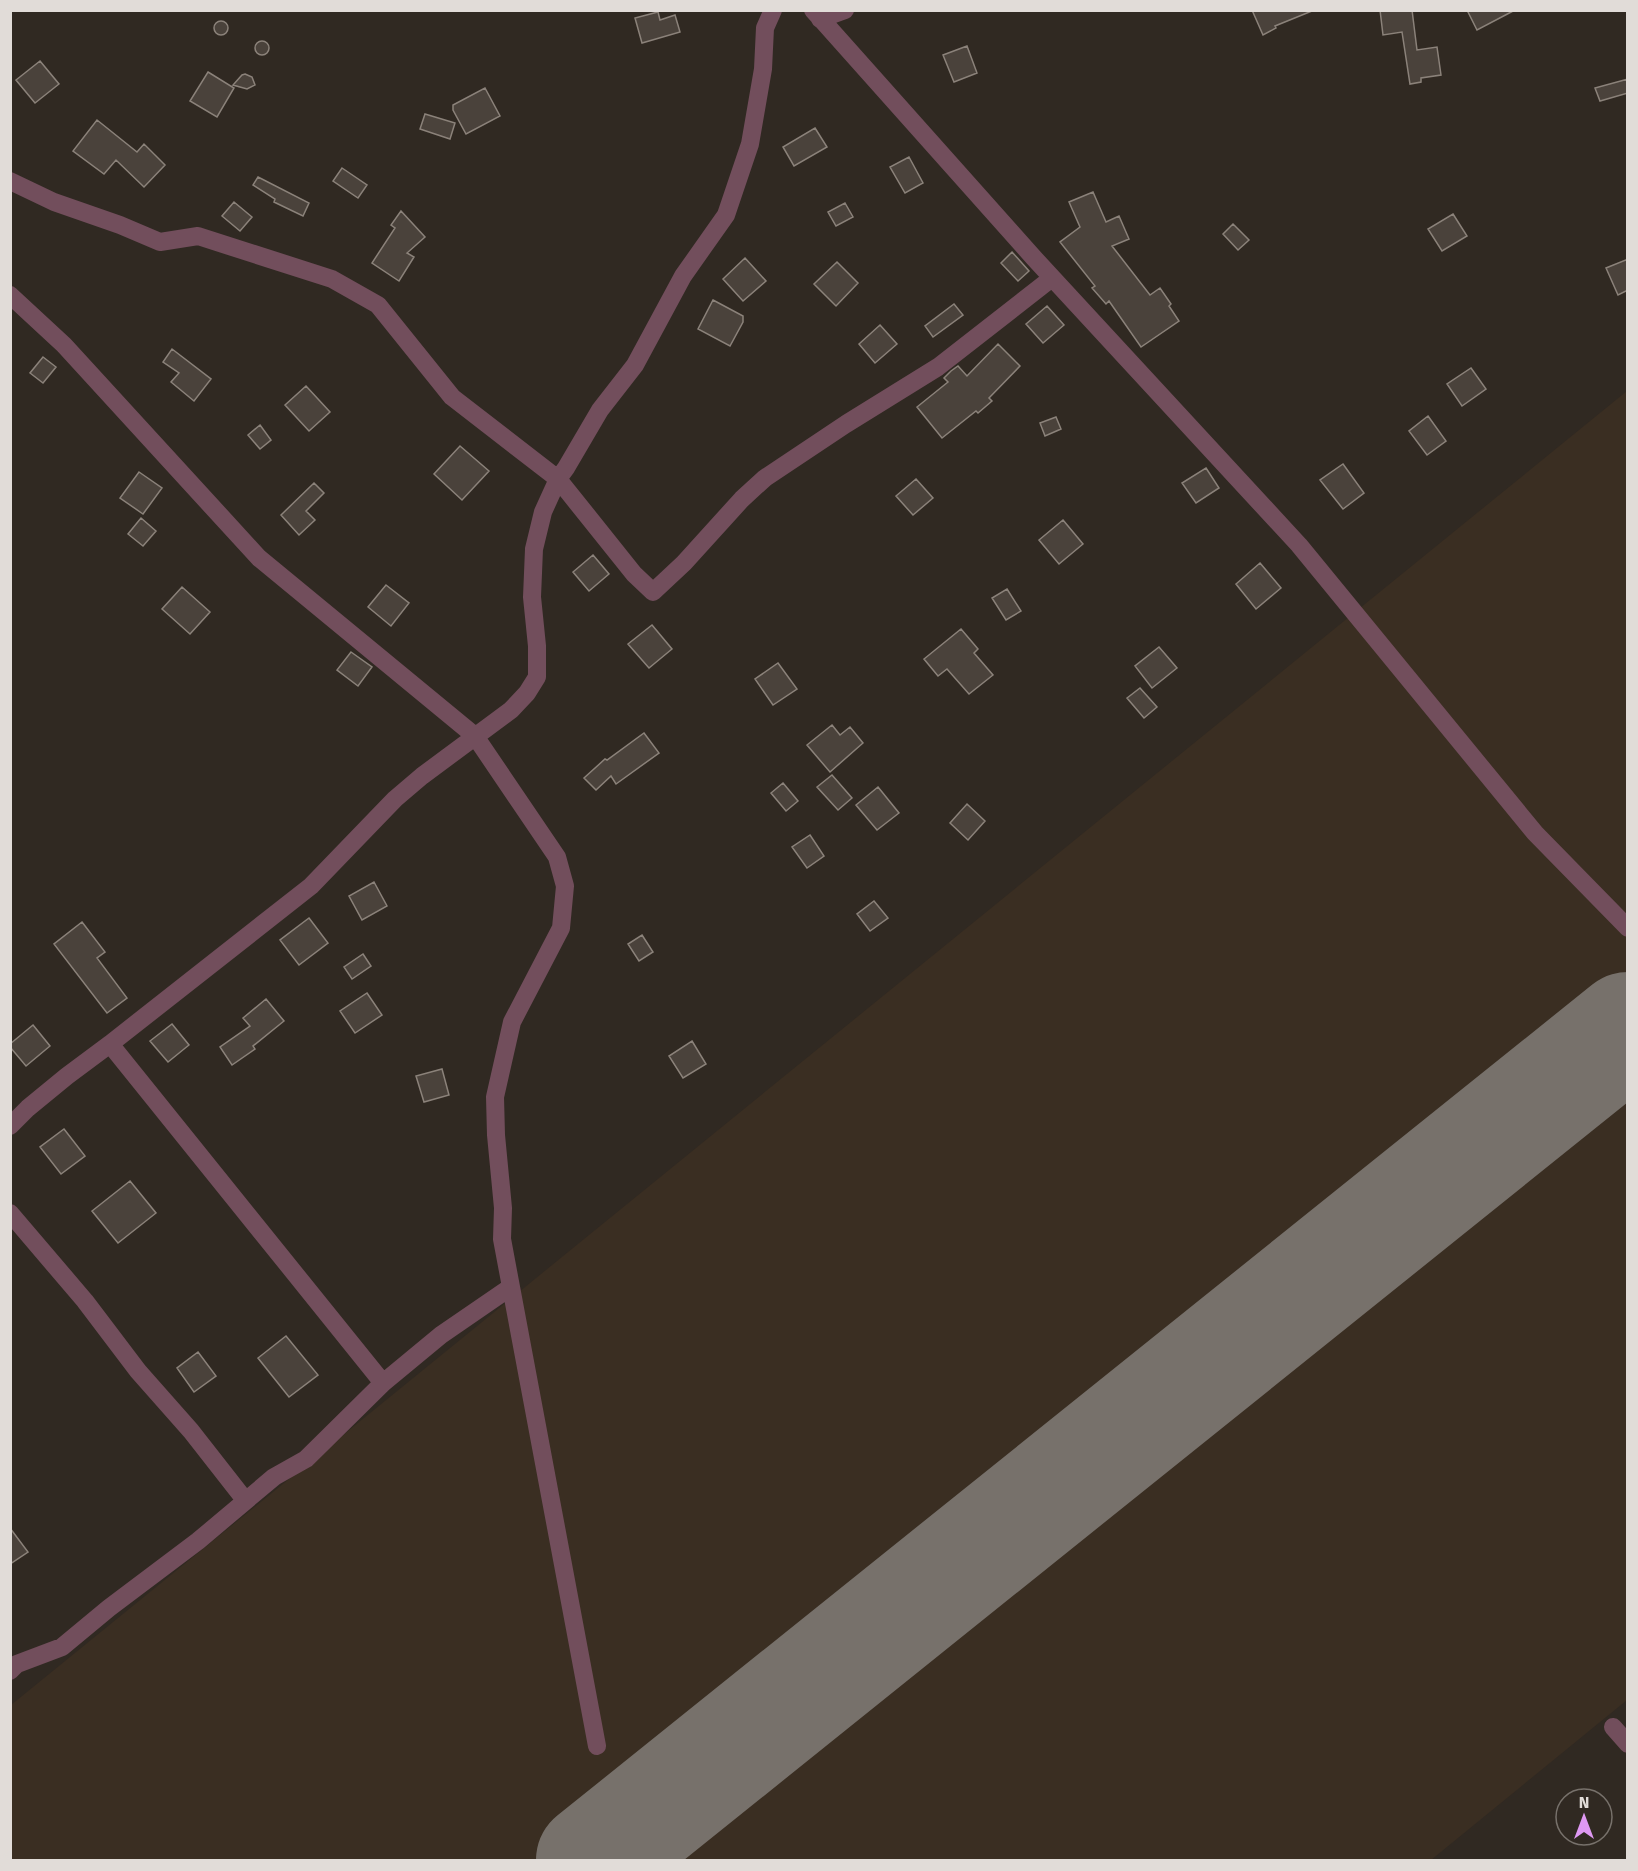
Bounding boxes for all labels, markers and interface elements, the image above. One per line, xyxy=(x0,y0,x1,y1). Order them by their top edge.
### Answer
north arrow xyxy=(1554,1787,1614,1847)
text: N xyxy=(1579,1793,1589,1812)

